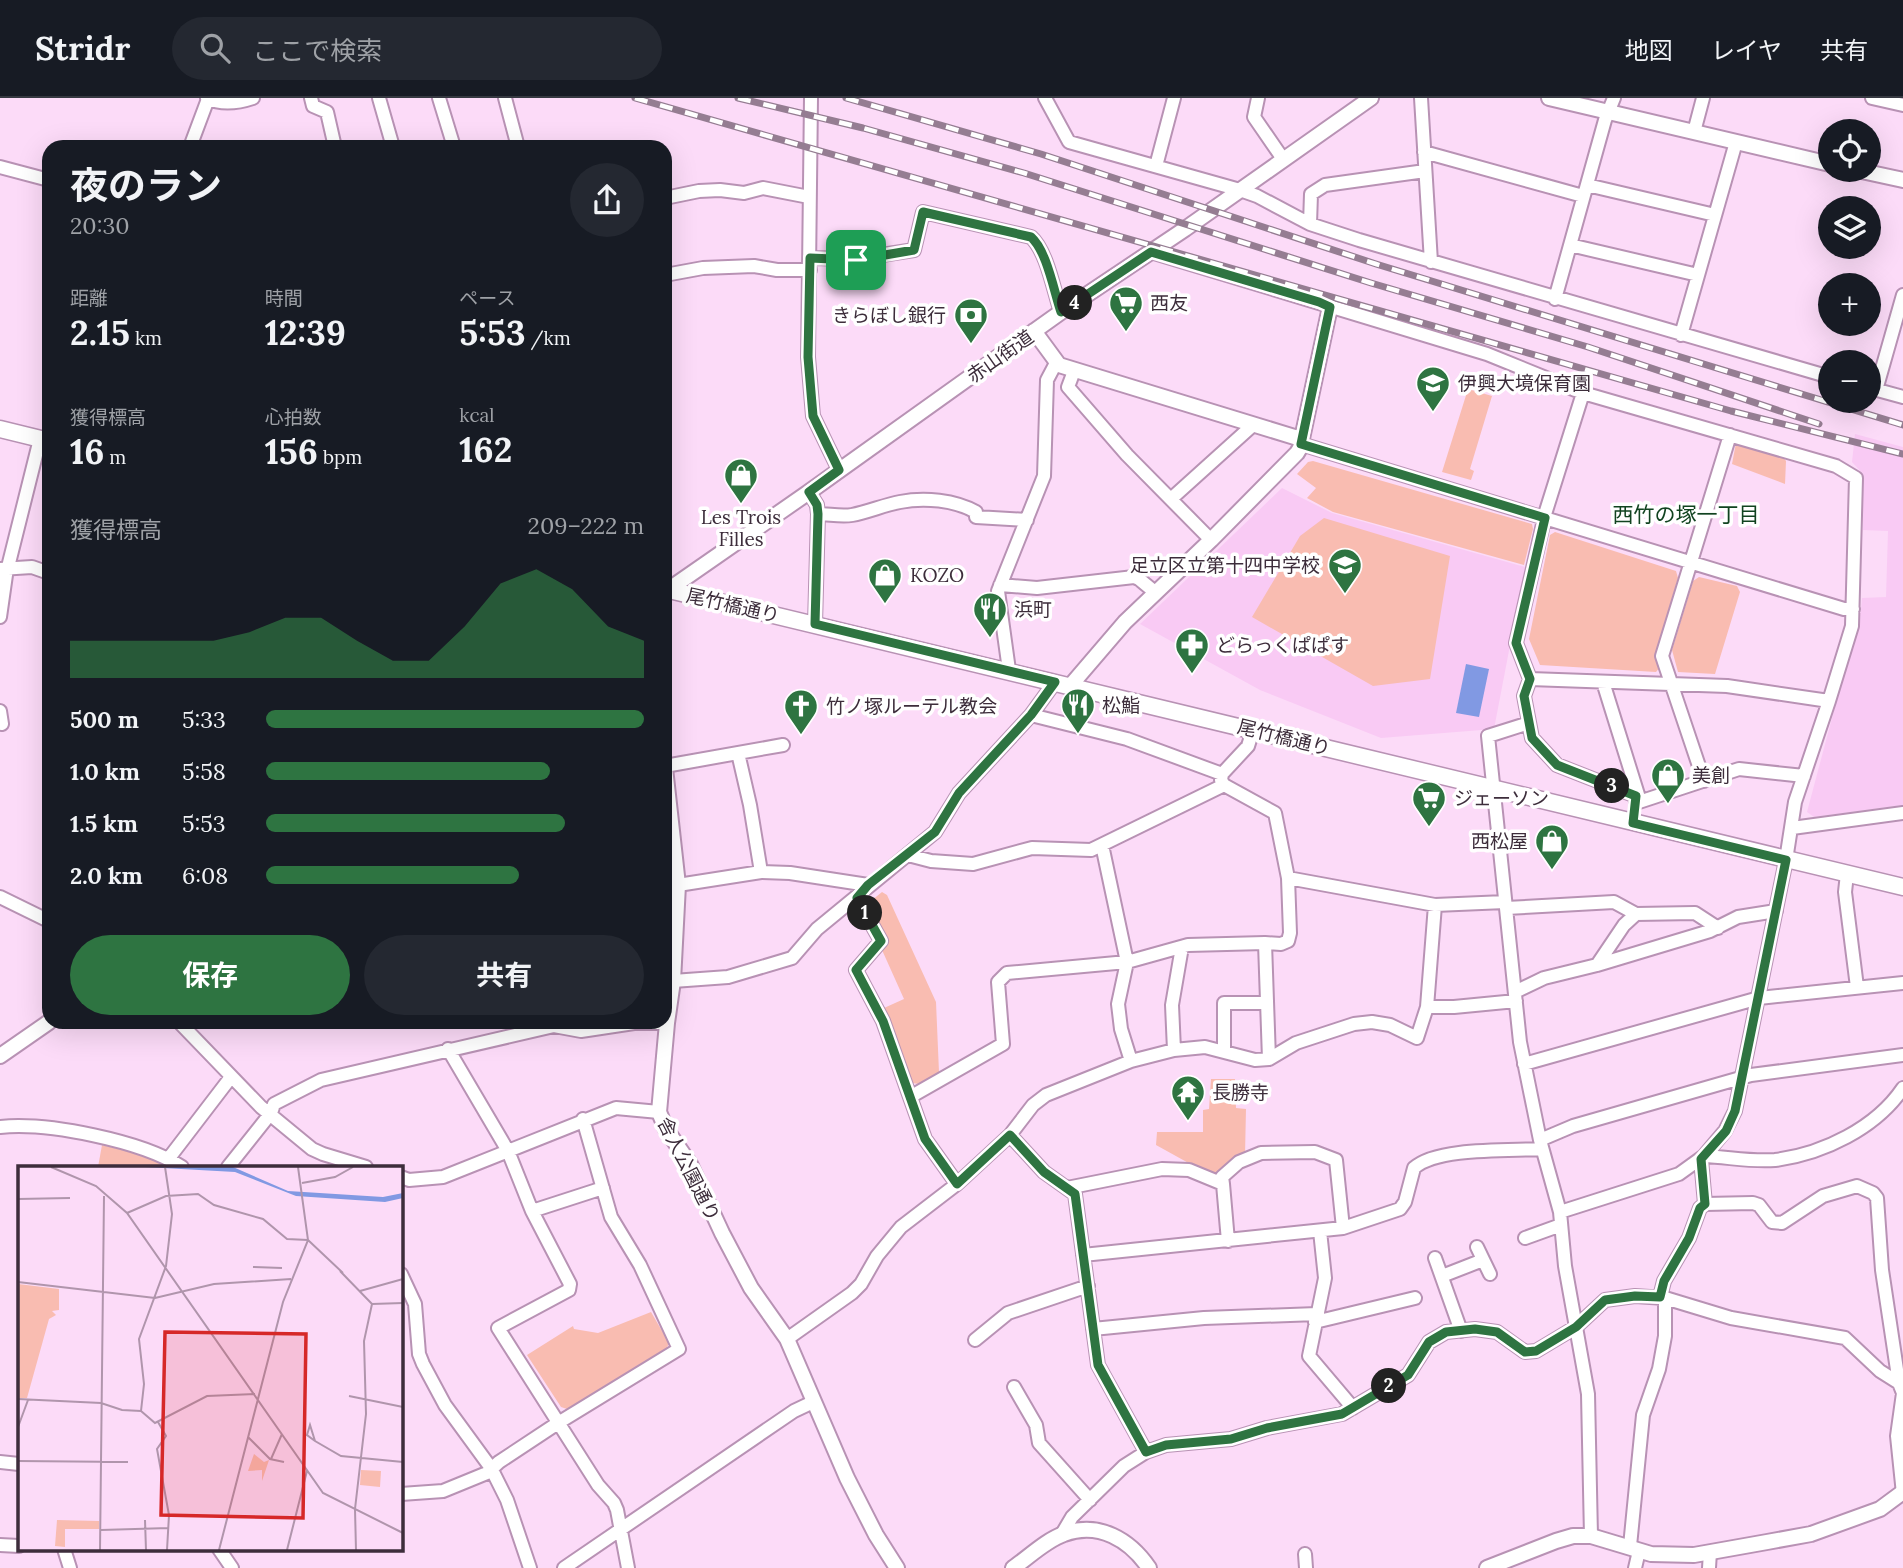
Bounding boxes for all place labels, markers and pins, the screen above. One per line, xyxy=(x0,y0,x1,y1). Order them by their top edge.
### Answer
pin xyxy=(826,230,886,290)
supermarket icon: 西友 xyxy=(1107,284,1145,333)
pin: 4 xyxy=(1058,286,1092,320)
place label: 西友 xyxy=(1150,291,1188,315)
bank icon: きらぼし銀行 xyxy=(952,296,990,345)
place label: きらぼし銀行 xyxy=(832,303,946,327)
school or university icon: 伊興大境保育園 xyxy=(1414,364,1452,413)
place label: 伊興大境保育園 xyxy=(1458,371,1591,395)
shop icon: Les Trois Filles xyxy=(722,456,760,505)
place label: Les Trois Filles xyxy=(701,505,781,551)
school or university icon: 足立区立第十四中学校 xyxy=(1326,546,1364,595)
place label: 足立区立第十四中学校 xyxy=(1130,553,1320,577)
shop icon: KOZO xyxy=(866,556,904,605)
place label: KOZO xyxy=(910,563,964,587)
restaurant icon: 浜町 xyxy=(971,590,1009,639)
place label: 浜町 xyxy=(1014,597,1052,621)
pharmacy icon: どらっくぱぱす xyxy=(1173,626,1211,675)
place label: どらっくぱぱす xyxy=(1216,633,1349,657)
restaurant icon: 松鮨 xyxy=(1059,686,1097,735)
church icon: 竹ノ塚ルーテル教会 xyxy=(782,687,820,736)
place label: 松鮨 xyxy=(1102,693,1140,717)
place label: 竹ノ塚ルーテル教会 xyxy=(826,694,997,718)
shop icon: 美創 xyxy=(1649,756,1687,805)
place label: 美創 xyxy=(1692,763,1730,787)
pin: 3 xyxy=(1594,768,1630,804)
supermarket icon: ジェーソン xyxy=(1410,779,1448,828)
place label: ジェーソン xyxy=(1454,786,1549,810)
shop icon: 西松屋 xyxy=(1533,822,1571,871)
place label: 西松屋 xyxy=(1471,829,1528,853)
pin: 1 xyxy=(848,896,882,930)
temple icon: 長勝寺 xyxy=(1169,1073,1207,1122)
place label: 長勝寺 xyxy=(1212,1080,1269,1104)
pin: 2 xyxy=(1372,1368,1406,1404)

